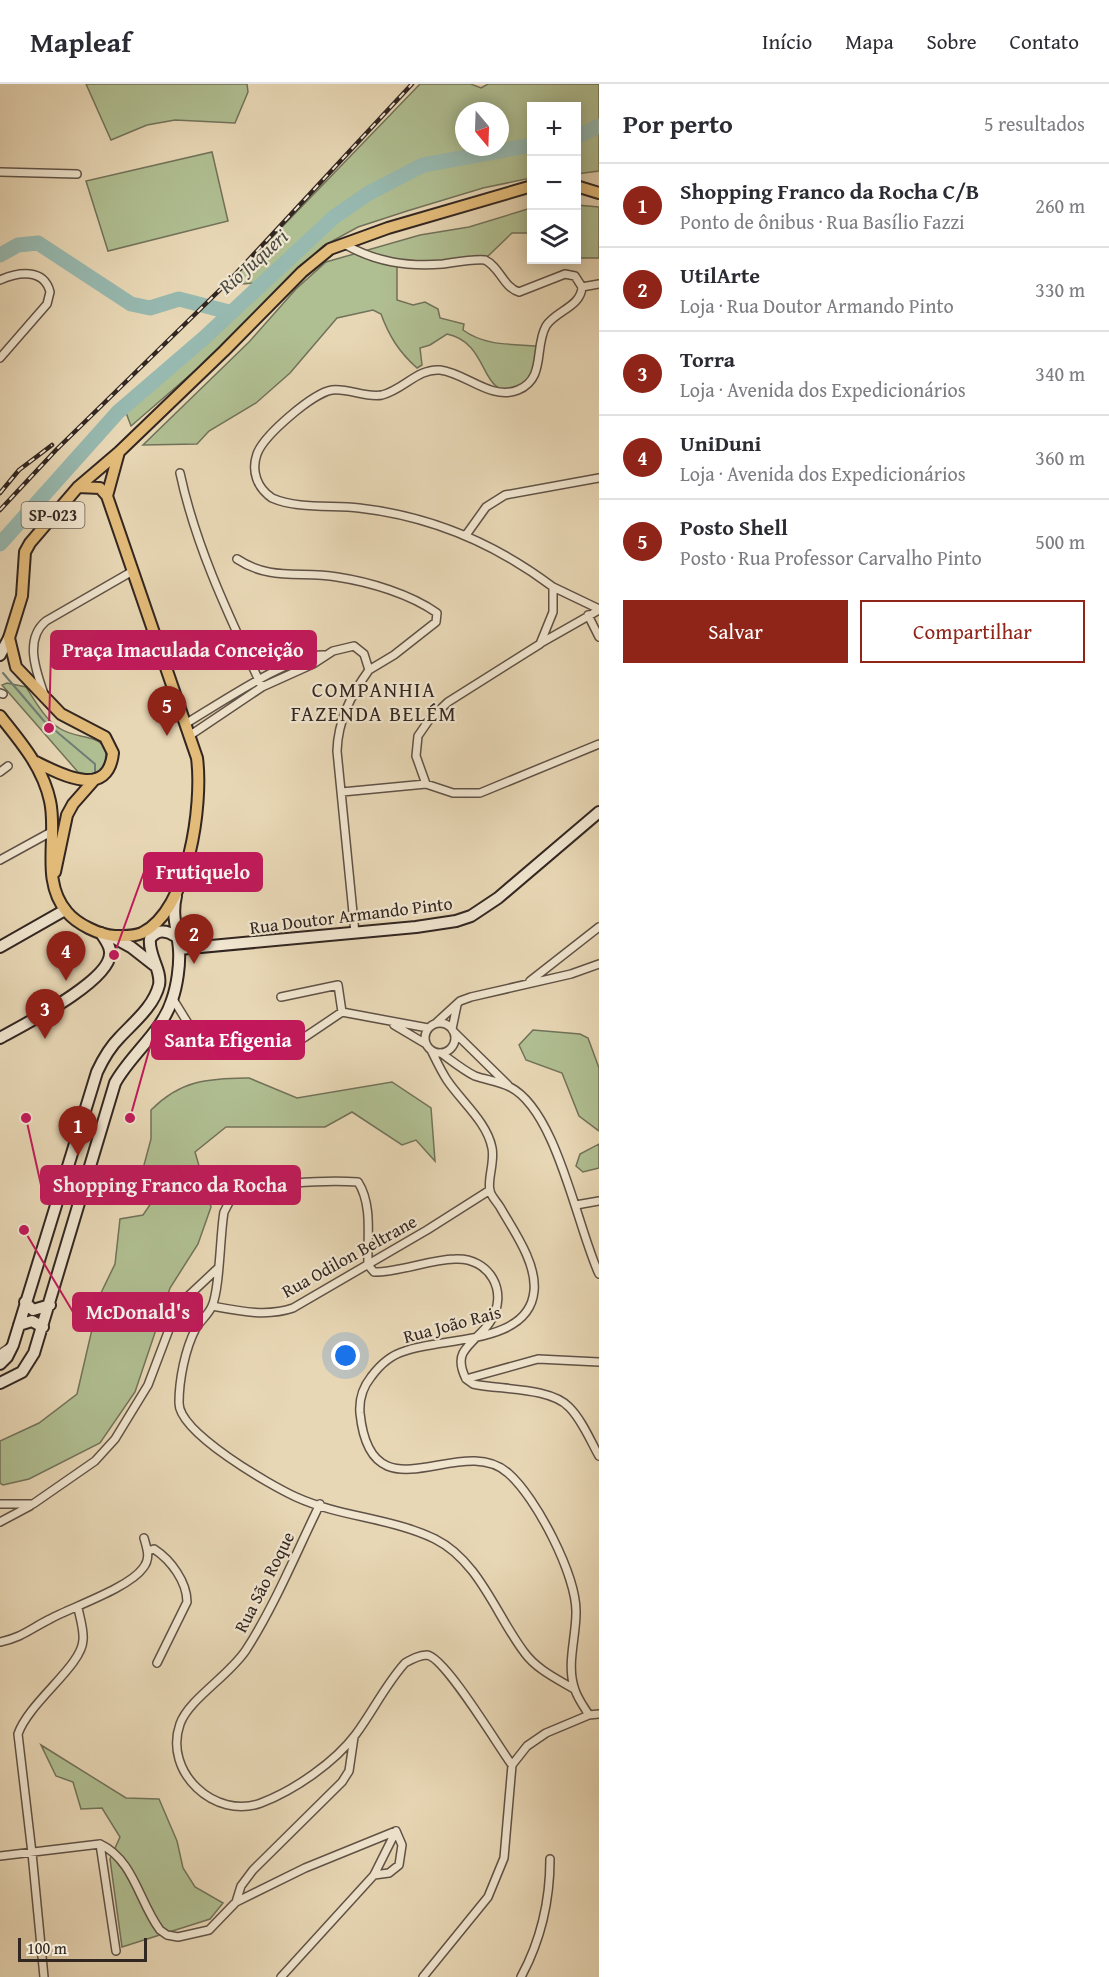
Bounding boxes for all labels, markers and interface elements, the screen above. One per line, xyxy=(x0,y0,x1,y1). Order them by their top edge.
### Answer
text: Mapleaf xyxy=(30,21,131,62)
text: Início xyxy=(762,26,812,57)
text: Mapa xyxy=(845,26,894,57)
text: Sobre xyxy=(927,26,977,57)
text: Contato xyxy=(1010,26,1079,57)
north arrow xyxy=(455,102,509,156)
map controls xyxy=(527,102,581,264)
button: + xyxy=(527,102,581,156)
text: Por perto xyxy=(623,104,733,143)
text: 5 resultados xyxy=(984,109,1085,138)
button: − xyxy=(527,156,581,210)
text: Shopping Franco da Rocha C/B xyxy=(680,175,979,207)
text: 1 xyxy=(637,191,648,220)
text: 260 m xyxy=(1035,191,1085,220)
text: Ponto de ônibus · Rua Basílio Fazzi xyxy=(680,207,965,236)
button: layers xyxy=(527,210,581,264)
water label: Rio Juqueri xyxy=(211,222,294,301)
text: UtilArte xyxy=(680,259,760,291)
text: 2 xyxy=(637,275,648,304)
text: 330 m xyxy=(1035,275,1085,304)
text: Loja · Rua Doutor Armando Pinto xyxy=(680,291,954,320)
text: Torra xyxy=(680,343,735,375)
text: 3 xyxy=(637,359,648,388)
text: 340 m xyxy=(1035,359,1085,388)
text: Loja · Avenida dos Expedicionários xyxy=(680,375,966,404)
text: UniDuni xyxy=(680,427,761,459)
text: 4 xyxy=(637,443,648,472)
text: 360 m xyxy=(1035,443,1085,472)
text: Loja · Avenida dos Expedicionários xyxy=(680,459,966,488)
road number: SP-023 xyxy=(22,502,84,528)
text: Posto Shell xyxy=(680,511,788,543)
text: 5 xyxy=(637,527,648,556)
text: 500 m xyxy=(1035,527,1085,556)
text: Posto · Rua Professor Carvalho Pinto xyxy=(680,543,982,572)
button: Salvar xyxy=(623,600,848,663)
button: Compartilhar xyxy=(860,600,1085,663)
callout: Praça Imaculada Conceição xyxy=(51,631,316,669)
text: Praça Imaculada Conceição xyxy=(62,635,304,664)
district label: COMPANHIA FAZENDA BELÉM xyxy=(291,674,457,729)
pin: 5 xyxy=(148,686,186,736)
callout: Frutiquelo xyxy=(144,853,262,891)
text: Frutiquelo xyxy=(156,857,250,886)
street label: Rua Doutor Armando Pinto xyxy=(248,889,454,941)
pin: 2 xyxy=(174,914,214,964)
pin: 4 xyxy=(46,932,86,981)
pin: 3 xyxy=(26,990,64,1039)
callout: Santa Efigenia xyxy=(152,1021,304,1059)
text: Santa Efigenia xyxy=(164,1025,292,1054)
pin: 1 xyxy=(58,1106,98,1156)
callout: Shopping Franco da Rocha xyxy=(41,1166,300,1204)
text: Shopping Franco da Rocha xyxy=(53,1170,288,1199)
street label: Rua Odilon Beltrane xyxy=(276,1208,422,1304)
callout: McDonald's xyxy=(73,1293,202,1331)
text: McDonald's xyxy=(86,1297,190,1326)
street label: Rua João Rais xyxy=(400,1298,504,1350)
your location xyxy=(331,1341,360,1370)
street label: Rua São Roque xyxy=(227,1527,301,1637)
scale bar xyxy=(18,1935,147,1962)
text: 100 m xyxy=(27,1936,67,1960)

